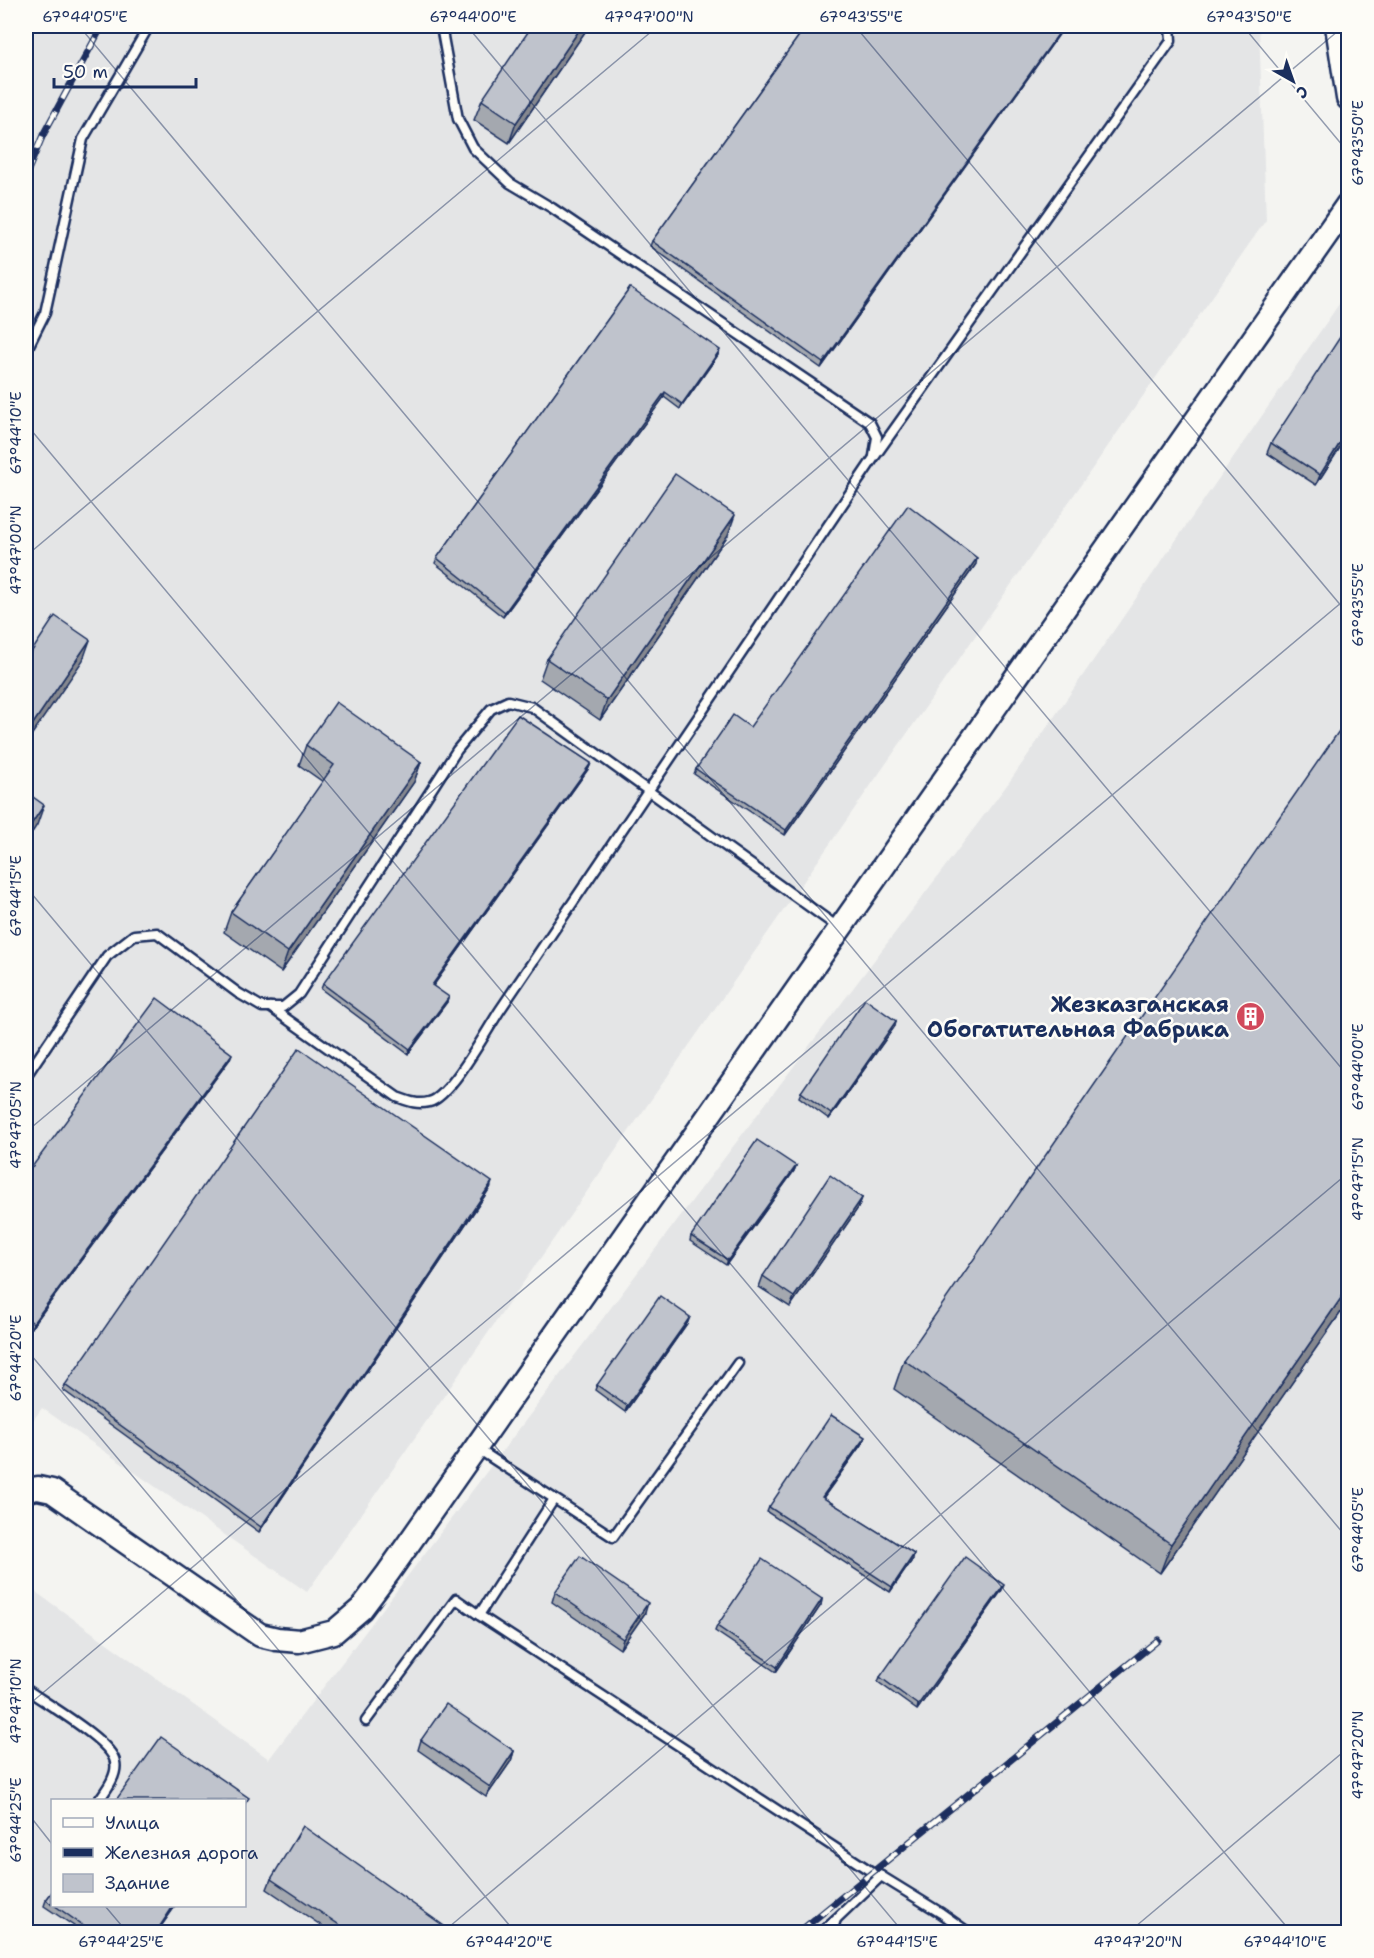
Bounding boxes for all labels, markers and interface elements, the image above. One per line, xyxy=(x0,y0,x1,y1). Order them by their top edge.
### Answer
text: 67°44'05"E xyxy=(42,7,128,27)
text: 67°44'00"E xyxy=(429,7,517,27)
text: 47°47'00"N xyxy=(604,7,694,27)
text: 67°43'55"E xyxy=(819,7,903,27)
text: 67°43'50"E xyxy=(1206,7,1292,27)
scale bar xyxy=(54,51,196,89)
north arrow xyxy=(1263,51,1323,111)
text: 50 m xyxy=(63,60,108,84)
text: С xyxy=(1292,81,1313,103)
text: 67°43'50"E xyxy=(1348,100,1368,186)
text: 67°44'10"E xyxy=(6,391,26,475)
text: 47°47'00"N xyxy=(6,505,26,595)
text: 67°43'55"E xyxy=(1348,563,1368,647)
text: 67°44'15"E xyxy=(6,855,26,937)
place label: Жезказганская Обогатительная Фабрика xyxy=(927,990,1229,1044)
building icon: Жезказганская Обогатительная Фабрика xyxy=(1234,1001,1266,1033)
text: 67°44'00"E xyxy=(1348,1023,1368,1111)
text: 47°47'05"N xyxy=(6,1081,26,1169)
text: 47°47'15"N xyxy=(1348,1137,1368,1221)
text: 67°44'20"E xyxy=(6,1315,26,1401)
text: 67°44'05"E xyxy=(1348,1487,1368,1573)
text: 47°47'10"N xyxy=(6,1658,26,1744)
text: 47°47'20"N xyxy=(1348,1710,1368,1800)
text: 67°44'25"E xyxy=(6,1777,26,1863)
legend xyxy=(51,1799,246,1907)
text: Улица xyxy=(105,1811,159,1835)
text: Железная дорога xyxy=(105,1841,258,1865)
text: Здание xyxy=(105,1871,170,1895)
text: 67°44'25"E xyxy=(78,1932,164,1952)
text: 67°44'20"E xyxy=(466,1932,552,1952)
text: 67°44'15"E xyxy=(856,1932,938,1952)
text: 47°47'20"N xyxy=(1093,1932,1183,1952)
text: 67°44'10"E xyxy=(1243,1932,1327,1952)

